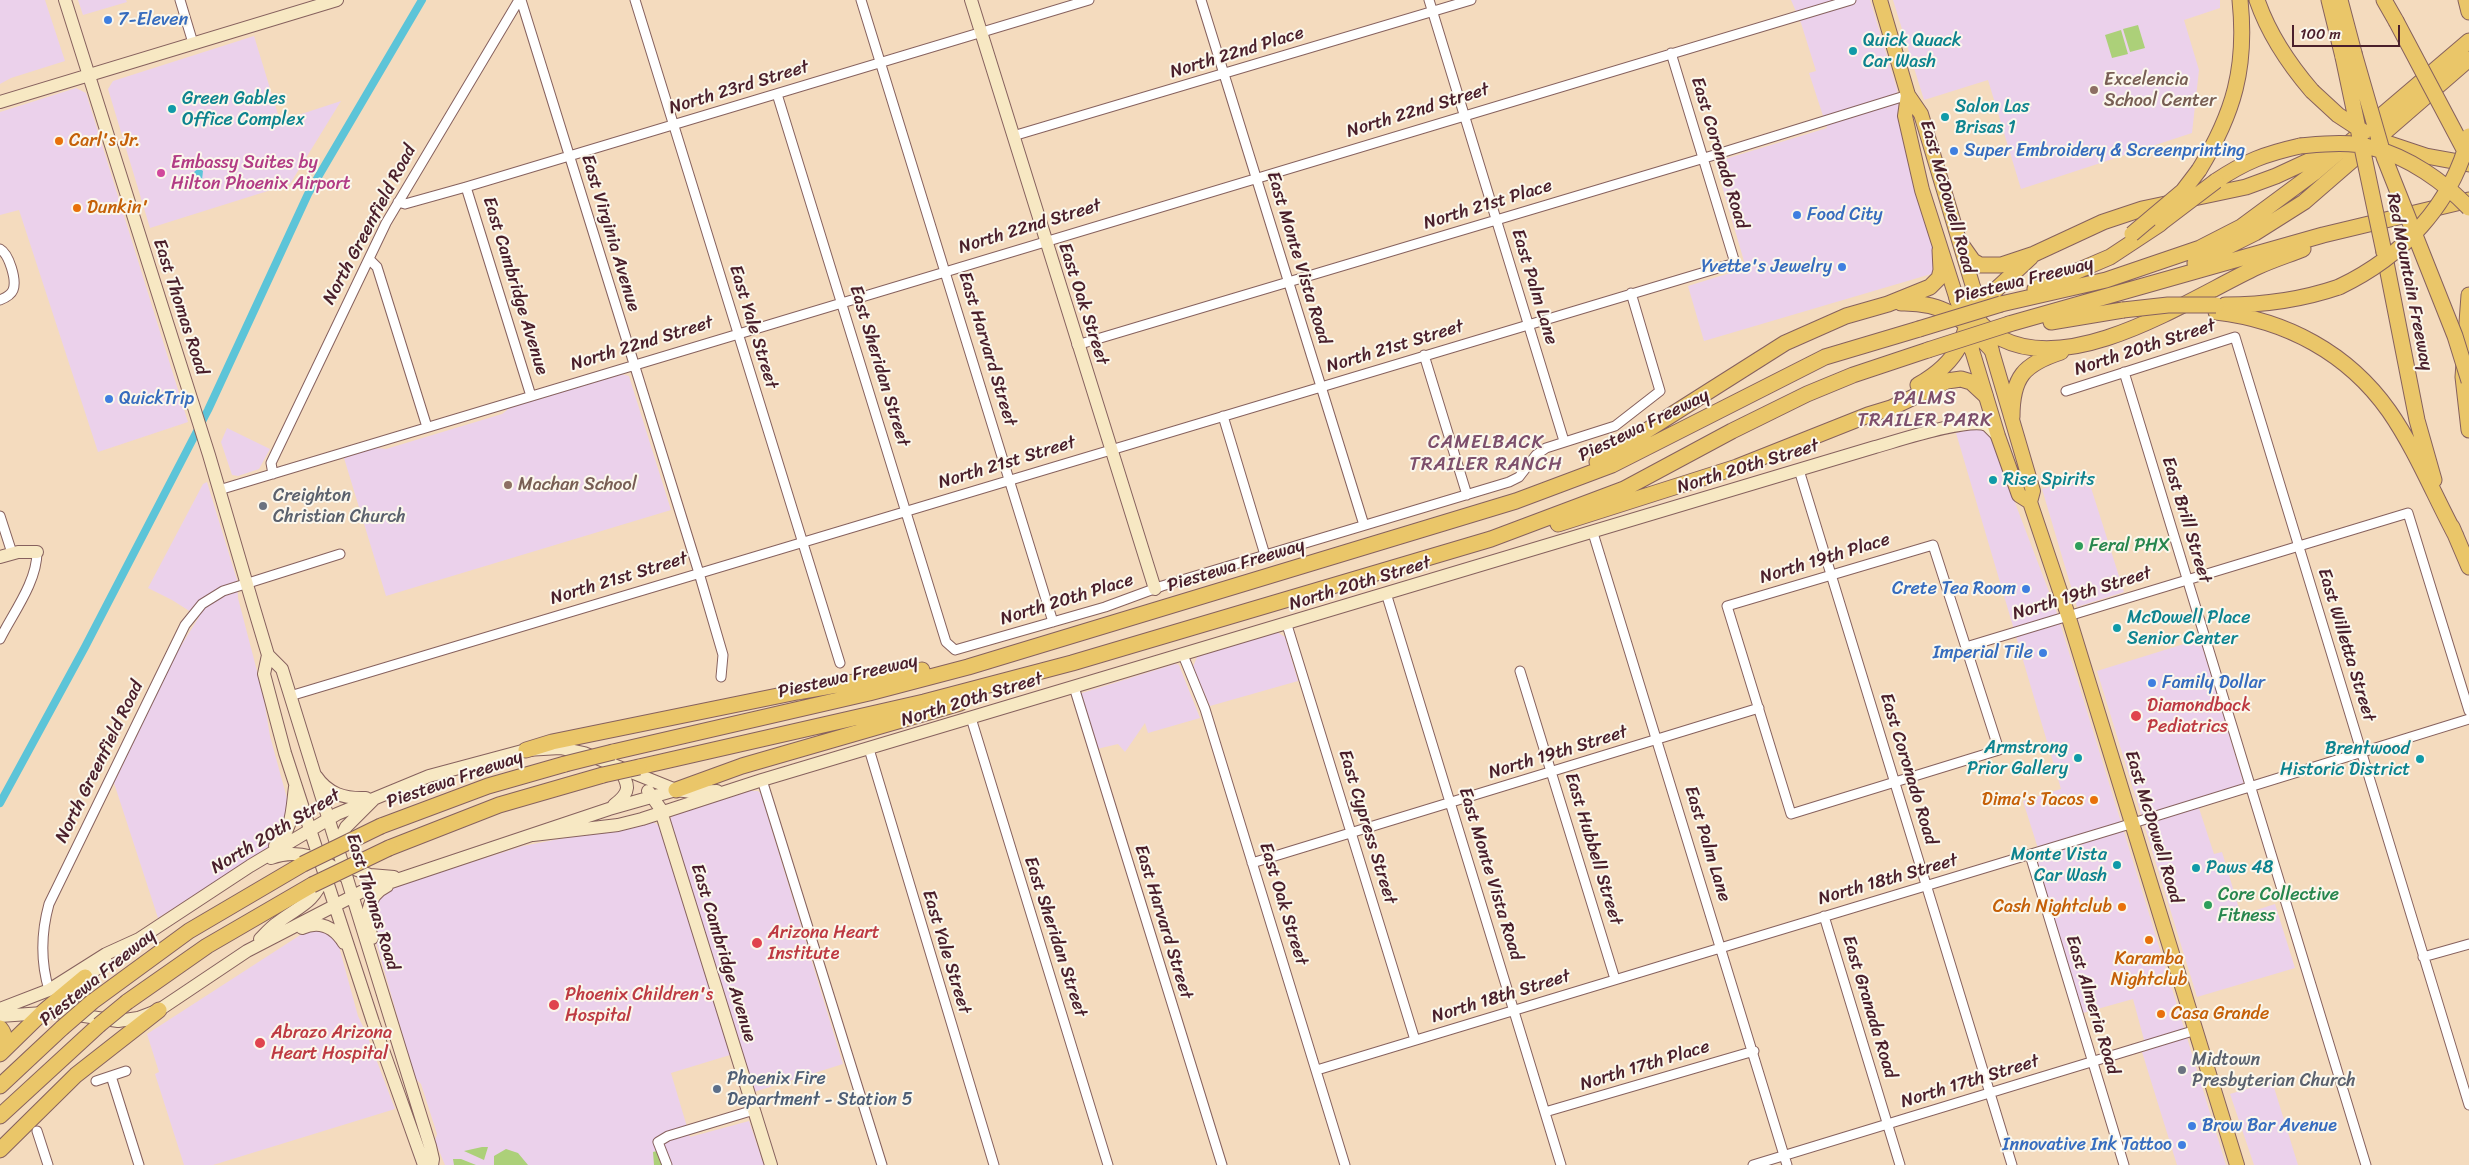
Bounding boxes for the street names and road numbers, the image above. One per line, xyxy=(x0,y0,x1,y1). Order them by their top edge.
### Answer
street label: North 22nd Place xyxy=(1167,22,1307,84)
street label: North 23rd Street xyxy=(666,56,812,120)
street label: East Coronado Road xyxy=(1686,75,1752,231)
street label: North 22nd Street xyxy=(1344,79,1492,143)
street label: East McDowell Road xyxy=(1915,118,1979,276)
street label: North Greenfield Road xyxy=(319,141,421,309)
street label: East Virginia Avenue xyxy=(576,152,644,314)
street label: East Monte Vista Road xyxy=(1261,169,1335,347)
street label: North 21st Place xyxy=(1421,175,1555,235)
street label: Red Mountain Freeway xyxy=(2381,191,2437,373)
street label: East Cambridge Avenue xyxy=(478,194,552,378)
street label: North 22nd Street xyxy=(956,195,1104,259)
street label: East Palm Lane xyxy=(1506,227,1562,347)
street label: East Thomas Road xyxy=(148,236,212,378)
street label: East Oak Street xyxy=(1053,240,1113,368)
street label: Piestewa Freeway xyxy=(1952,253,2096,309)
street label: East Yale Street xyxy=(724,263,782,391)
street label: East Harvard Street xyxy=(953,269,1021,429)
street label: East Sheridan Street xyxy=(844,283,914,449)
street label: North 22nd Street xyxy=(568,312,716,376)
street label: North 20th Street xyxy=(2072,315,2218,381)
street label: North 21st Street xyxy=(1324,316,1466,378)
street label: Piestewa Freeway xyxy=(1575,385,1713,467)
street label: North 21st Street xyxy=(936,432,1078,494)
street label: North 20th Street xyxy=(1675,435,1821,499)
street label: East Brill Street xyxy=(2157,454,2215,586)
street label: North 19th Place xyxy=(1757,529,1893,589)
street label: Piestewa Freeway xyxy=(1165,535,1307,597)
street label: North 21st Street xyxy=(548,548,690,610)
street label: North 20th Street xyxy=(1287,552,1433,616)
street label: North 19th Street xyxy=(2010,563,2154,625)
street label: East Willetta Street xyxy=(2312,566,2380,724)
street label: North 20th Place xyxy=(998,569,1136,631)
street label: Piestewa Freeway xyxy=(776,650,920,704)
street label: North 20th Street xyxy=(899,668,1045,732)
street label: North Greenfield Road xyxy=(51,677,149,847)
street label: East Coronado Road xyxy=(1875,691,1941,847)
street label: North 19th Street xyxy=(1486,722,1630,784)
street label: Piestewa Freeway xyxy=(384,747,526,813)
street label: East Cypress Street xyxy=(1333,747,1401,907)
street label: East McDowell Road xyxy=(2119,748,2187,906)
street label: East Hubbell Street xyxy=(1560,770,1626,928)
street label: East Palm Lane xyxy=(1679,784,1735,904)
street label: North 20th Street xyxy=(207,785,345,879)
street label: East Monte Vista Road xyxy=(1453,785,1527,963)
street label: East Thomas Road xyxy=(341,831,403,973)
street label: East Oak Street xyxy=(1254,840,1312,968)
street label: East Harvard Street xyxy=(1129,842,1197,1002)
street label: North 18th Street xyxy=(1816,850,1960,910)
street label: East Sheridan Street xyxy=(1019,854,1091,1020)
street label: East Cambridge Avenue xyxy=(686,861,760,1045)
street label: East Yale Street xyxy=(917,888,975,1016)
street label: Piestewa Freeway xyxy=(36,925,160,1031)
street label: East Granada Road xyxy=(1837,933,1901,1081)
street label: East Almeria Road xyxy=(2061,933,2123,1077)
street label: North 18th Street xyxy=(1429,966,1573,1028)
street label: North 17th Place xyxy=(1578,1036,1712,1096)
street label: North 17th Street xyxy=(1898,1051,2042,1113)

